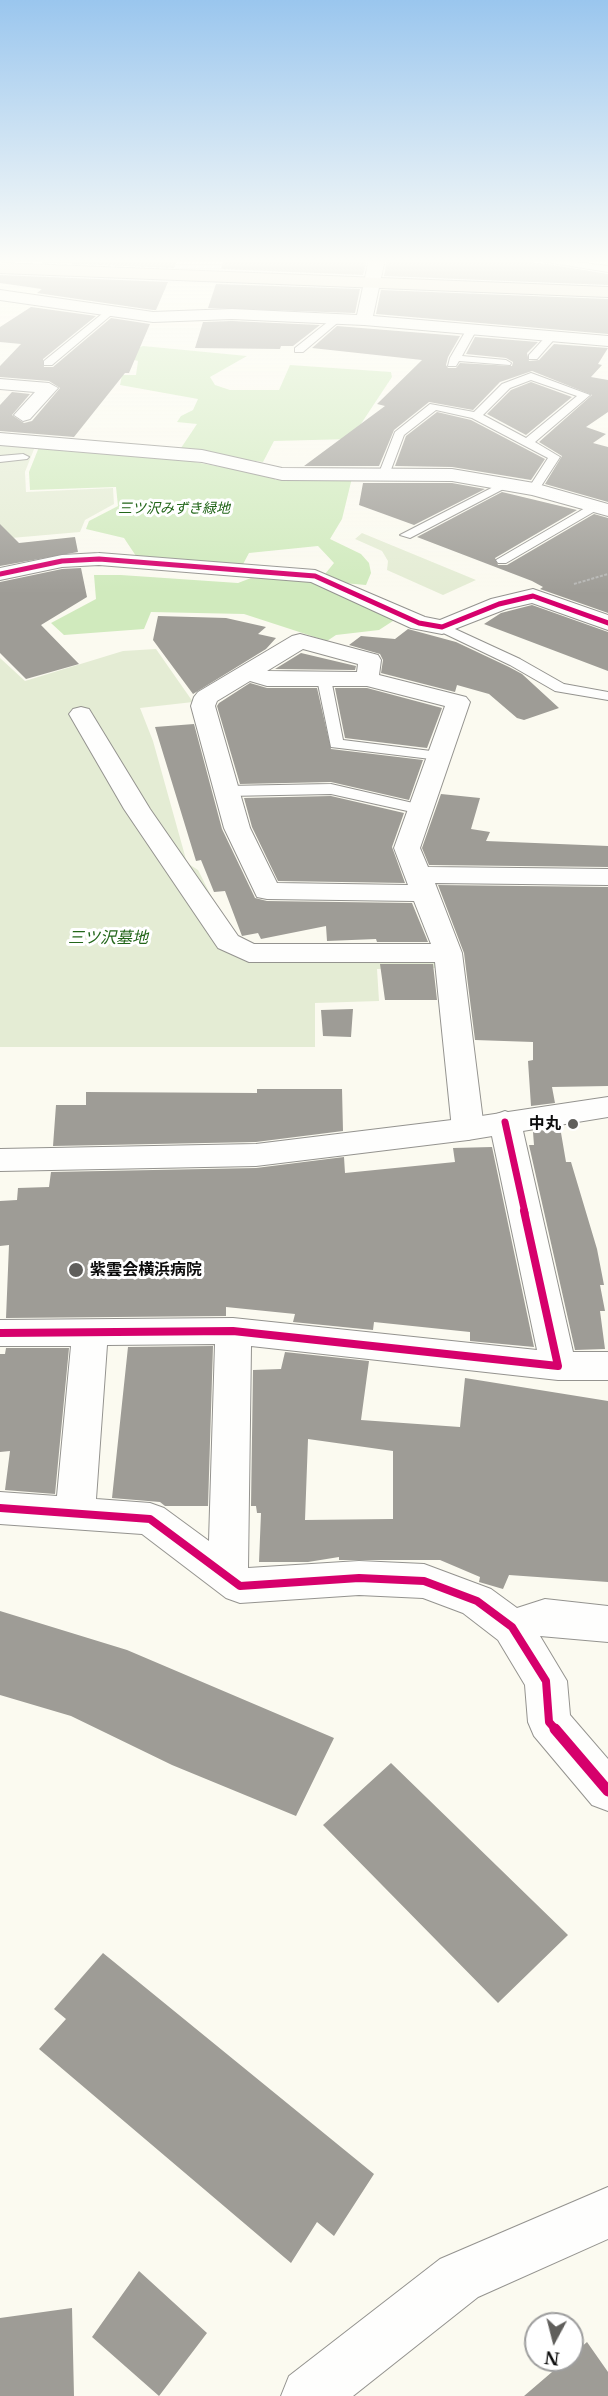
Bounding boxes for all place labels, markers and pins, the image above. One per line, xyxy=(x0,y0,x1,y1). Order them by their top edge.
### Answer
place label: 中丸 xyxy=(529,1114,561,1134)
marker: 中丸 xyxy=(566,1117,580,1131)
place label: 紫雲会横浜病院 xyxy=(90,1260,202,1280)
marker: 紫雲会横浜病院 xyxy=(67,1261,85,1279)

